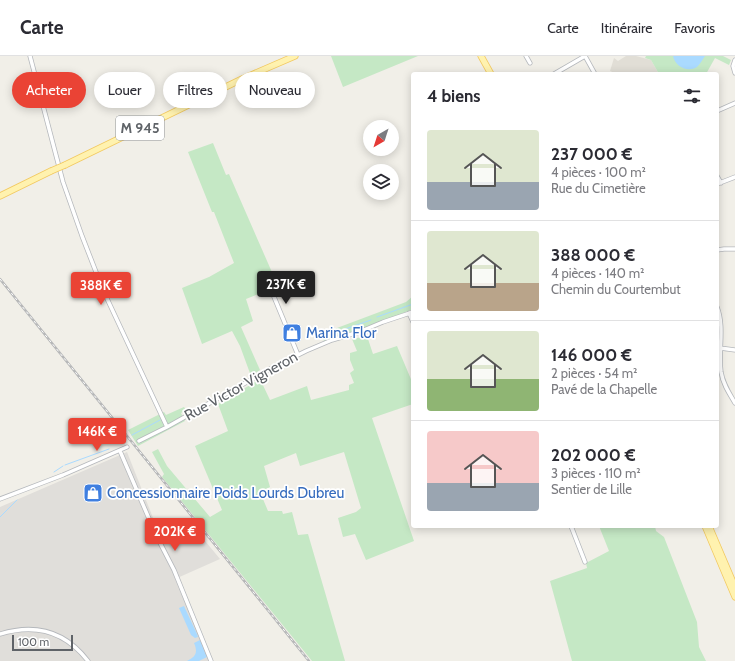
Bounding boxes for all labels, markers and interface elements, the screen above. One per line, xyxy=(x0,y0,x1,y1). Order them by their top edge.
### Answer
text: Carte xyxy=(20,16,64,39)
text: Carte xyxy=(547,19,579,37)
text: Itinéraire xyxy=(601,19,652,37)
text: Favoris xyxy=(674,19,715,37)
chip: Acheter xyxy=(12,72,86,108)
chip: Louer xyxy=(94,72,155,108)
chip: Filtres xyxy=(163,72,227,108)
chip: Nouveau xyxy=(235,72,315,108)
icon: filters xyxy=(681,85,703,107)
text: 4 biens xyxy=(427,86,481,106)
road number: M 945 xyxy=(116,116,164,140)
north arrow xyxy=(363,120,399,156)
map controls xyxy=(363,120,399,200)
text: 237 000 € xyxy=(551,144,632,164)
icon: home xyxy=(459,146,507,194)
button: layers xyxy=(363,164,399,200)
text: 4 pièces · 100 m² xyxy=(551,164,646,180)
text: Rue du Cimetière xyxy=(551,180,646,196)
text: 388 000 € xyxy=(551,245,635,265)
icon: home xyxy=(459,247,507,295)
text: 4 pièces · 140 m² xyxy=(551,265,644,281)
pin: 237K € xyxy=(253,271,319,305)
pin: 388K € xyxy=(68,272,134,306)
text: 237K € xyxy=(266,276,306,292)
text: 388K € xyxy=(80,277,122,293)
text: Chemin du Courtembut xyxy=(551,281,681,297)
shop icon: Marina Flor xyxy=(281,322,303,344)
place label: Marina Flor xyxy=(306,324,377,342)
text: 146 000 € xyxy=(551,345,632,365)
street label: Rue Victor Vigneron xyxy=(181,347,301,425)
icon: home xyxy=(459,347,507,395)
text: 2 pièces · 54 m² xyxy=(551,365,637,381)
text: Pavé de la Chapelle xyxy=(551,381,657,397)
pin: 146K € xyxy=(64,418,130,452)
text: 146K € xyxy=(77,423,117,439)
text: 202 000 € xyxy=(551,445,636,465)
icon: home xyxy=(459,447,507,495)
text: 3 pièces · 110 m² xyxy=(551,465,641,481)
text: Sentier de Lille xyxy=(551,481,632,497)
shop icon: Concessionnaire Poids Lourds Dubreu xyxy=(82,482,104,504)
place label: Concessionnaire Poids Lourds Dubreu xyxy=(107,484,344,502)
pin: 202K € xyxy=(142,518,208,552)
text: 202K € xyxy=(154,523,196,539)
scale bar xyxy=(12,633,73,652)
text: 100 m xyxy=(18,635,49,649)

